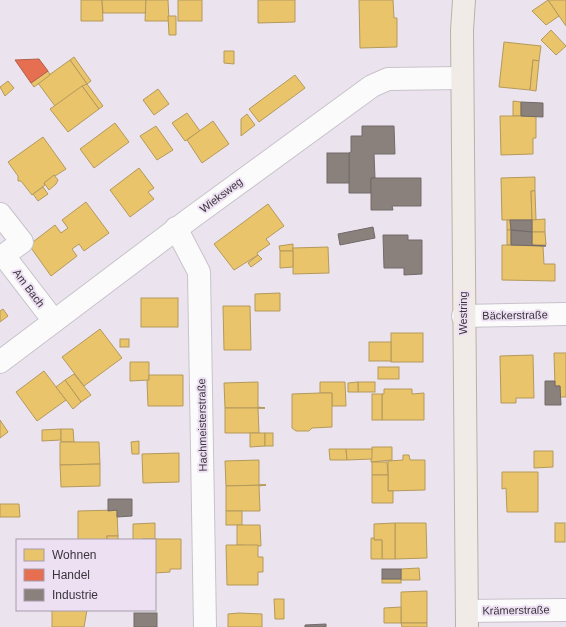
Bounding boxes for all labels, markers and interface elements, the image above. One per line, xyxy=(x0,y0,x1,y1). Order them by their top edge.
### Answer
street label: Wieksweg xyxy=(197,175,245,215)
street label: Am Bach xyxy=(11,267,47,309)
street label: Westring xyxy=(457,291,469,335)
street label: Bäckerstraße xyxy=(482,308,548,322)
street label: Hachmeisterstraße xyxy=(195,378,209,472)
legend xyxy=(16,539,156,611)
text: Wohnen xyxy=(52,548,96,562)
text: Handel xyxy=(52,568,90,582)
text: Industrie xyxy=(52,588,98,602)
street label: Krämerstraße xyxy=(482,603,550,617)

